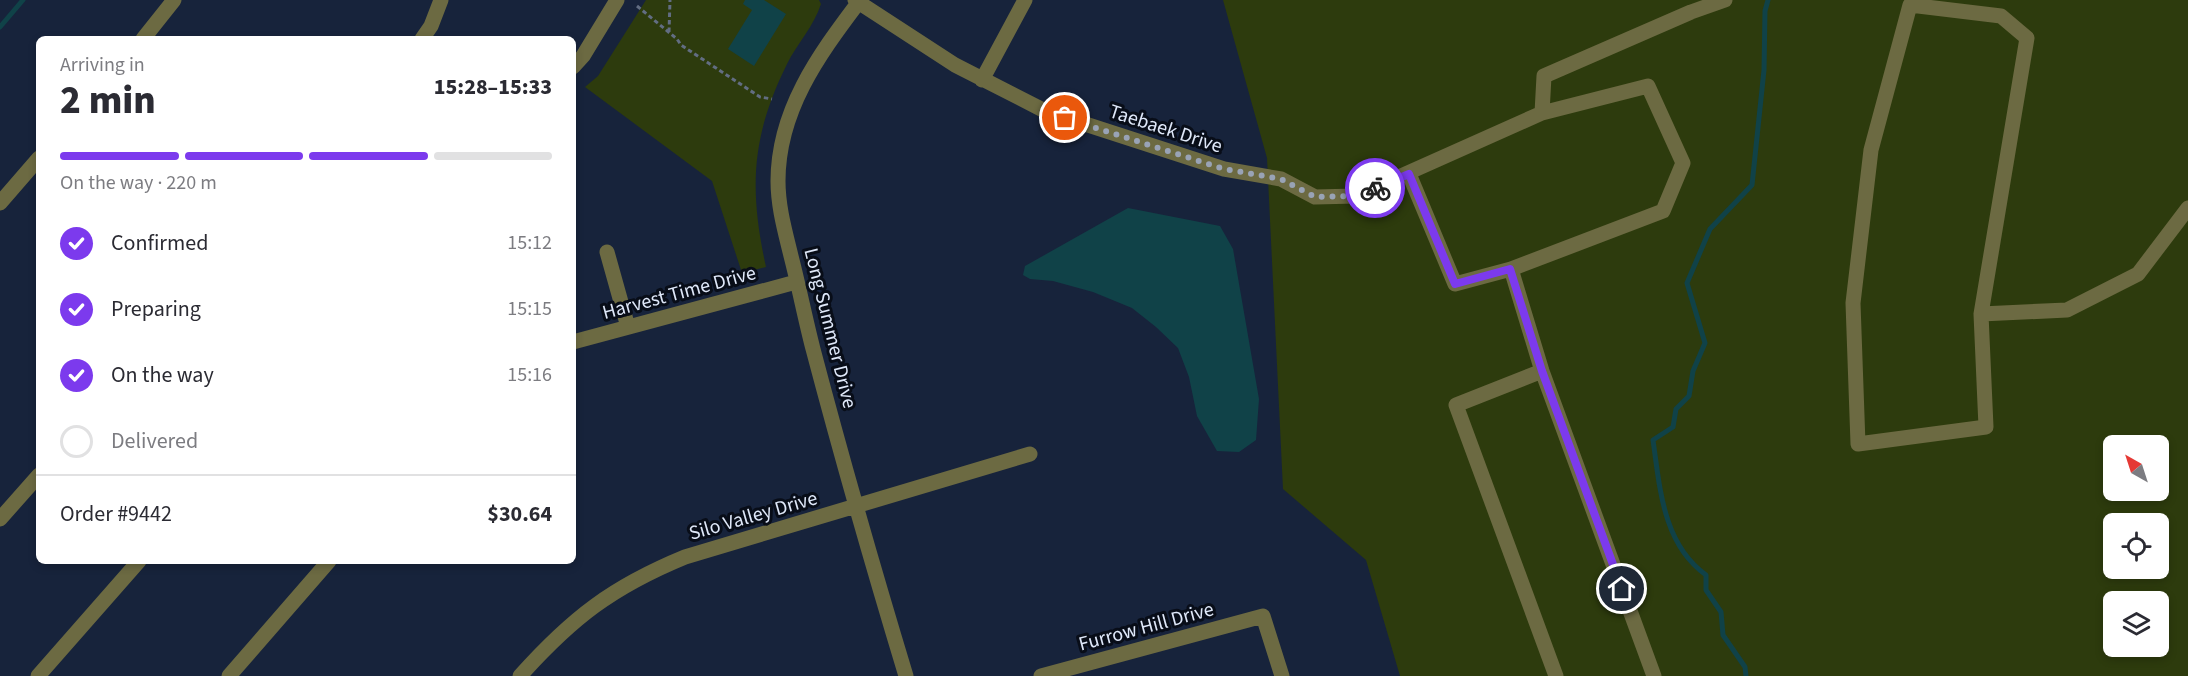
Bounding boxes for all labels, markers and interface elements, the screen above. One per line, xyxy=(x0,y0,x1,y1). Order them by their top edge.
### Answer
text: Arriving in xyxy=(60,51,145,79)
text: 15:28–15:33 xyxy=(434,71,552,103)
text: 2 min xyxy=(60,73,156,129)
pin xyxy=(1039,92,1090,143)
street label: Taebaek Drive xyxy=(1106,98,1226,160)
icon: bag xyxy=(1048,101,1081,134)
courier xyxy=(1345,158,1405,218)
text: On the way · 220 m xyxy=(60,169,217,197)
icon: bike xyxy=(1359,172,1392,205)
icon: check xyxy=(60,227,93,260)
text: Confirmed xyxy=(111,227,208,259)
text: 15:12 xyxy=(507,229,552,257)
street label: Long Summer Drive xyxy=(797,245,864,411)
street label: Harvest Time Drive xyxy=(599,259,759,327)
icon: check xyxy=(60,293,93,326)
text: Preparing xyxy=(111,293,201,325)
text: 15:15 xyxy=(507,295,552,323)
icon: check xyxy=(60,359,93,392)
text: On the way xyxy=(111,359,214,391)
text: 15:16 xyxy=(507,361,552,389)
text: Delivered xyxy=(111,425,198,457)
north arrow xyxy=(2103,435,2169,501)
map controls xyxy=(2103,435,2169,657)
street label: Silo Valley Drive xyxy=(686,484,821,548)
text: Order #9442 xyxy=(60,498,172,530)
text: $30.64 xyxy=(487,498,552,530)
button: locate xyxy=(2103,513,2169,579)
pin xyxy=(1596,563,1647,614)
icon: home xyxy=(1605,572,1638,605)
button: layers xyxy=(2103,591,2169,657)
street label: Furrow Hill Drive xyxy=(1076,595,1217,658)

